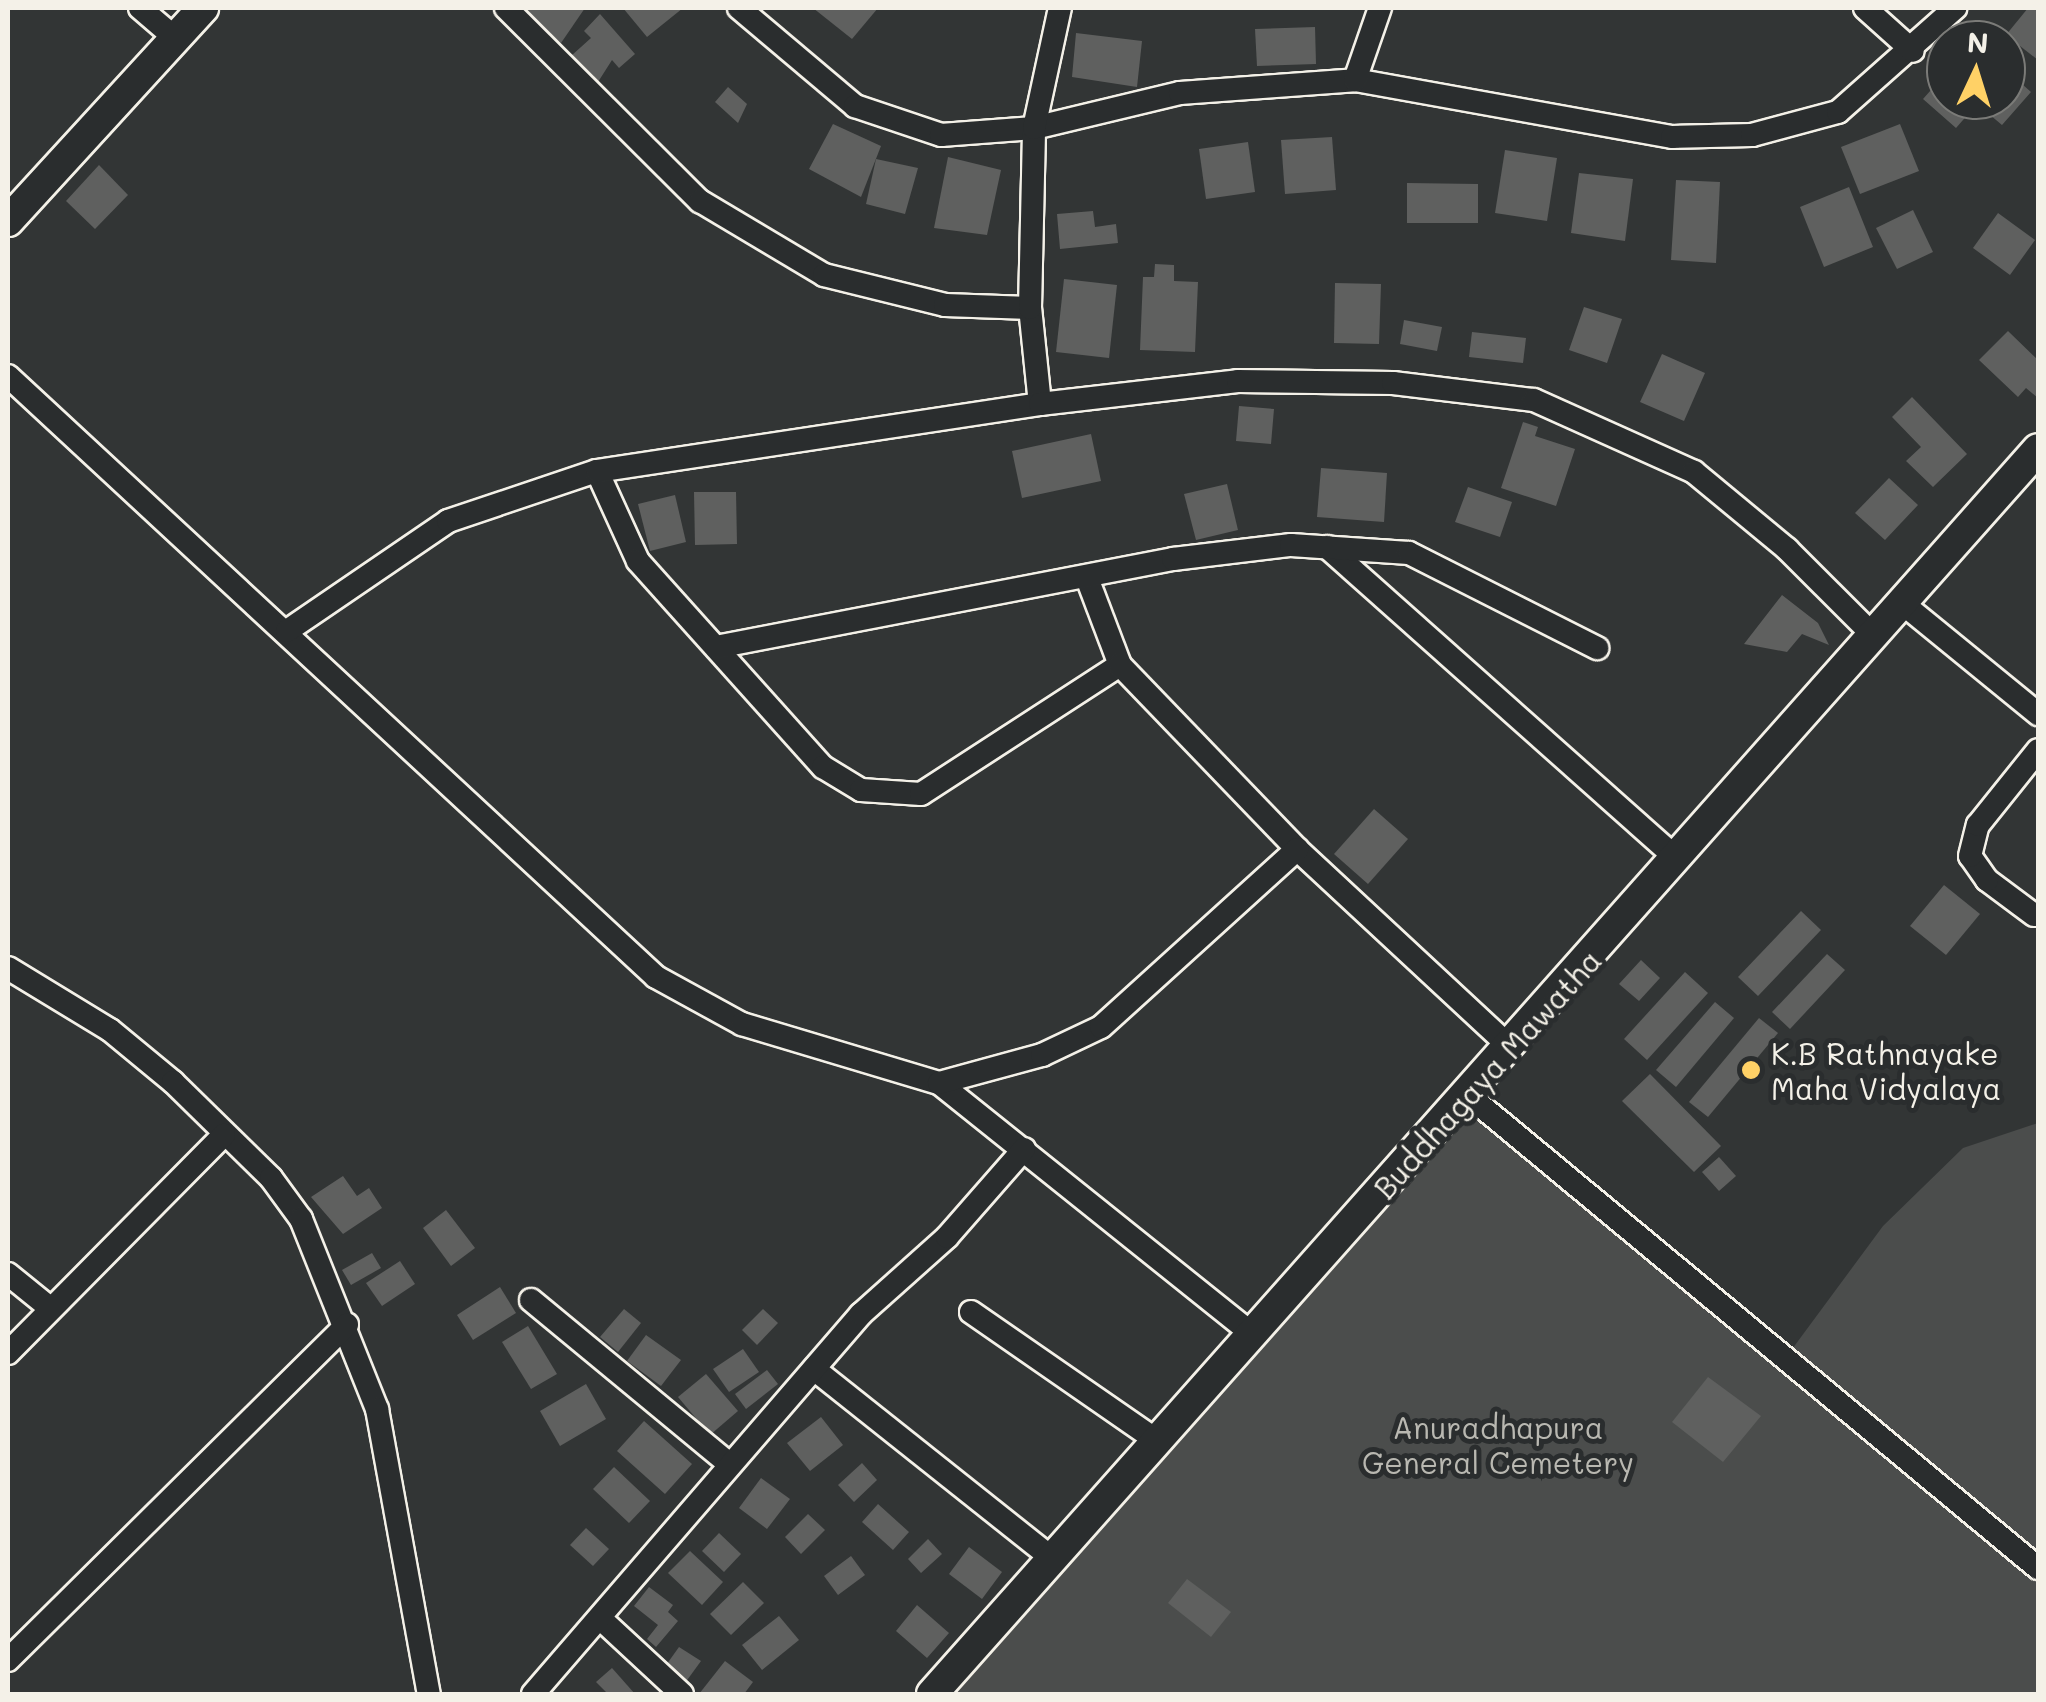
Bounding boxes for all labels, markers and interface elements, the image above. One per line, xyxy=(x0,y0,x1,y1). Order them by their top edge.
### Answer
north arrow xyxy=(1926,20,2026,120)
text: N xyxy=(1966,23,1990,61)
street label: Buddhagaya Mawatha xyxy=(1366,942,1608,1206)
place label: K.B Rathnayake Maha Vidyalaya xyxy=(1771,1035,2001,1106)
marker: K.B Rathnayake Maha Vidyalaya xyxy=(1740,1059,1762,1081)
park label: Anuradhapura General Cemetery xyxy=(1362,1409,1634,1480)

